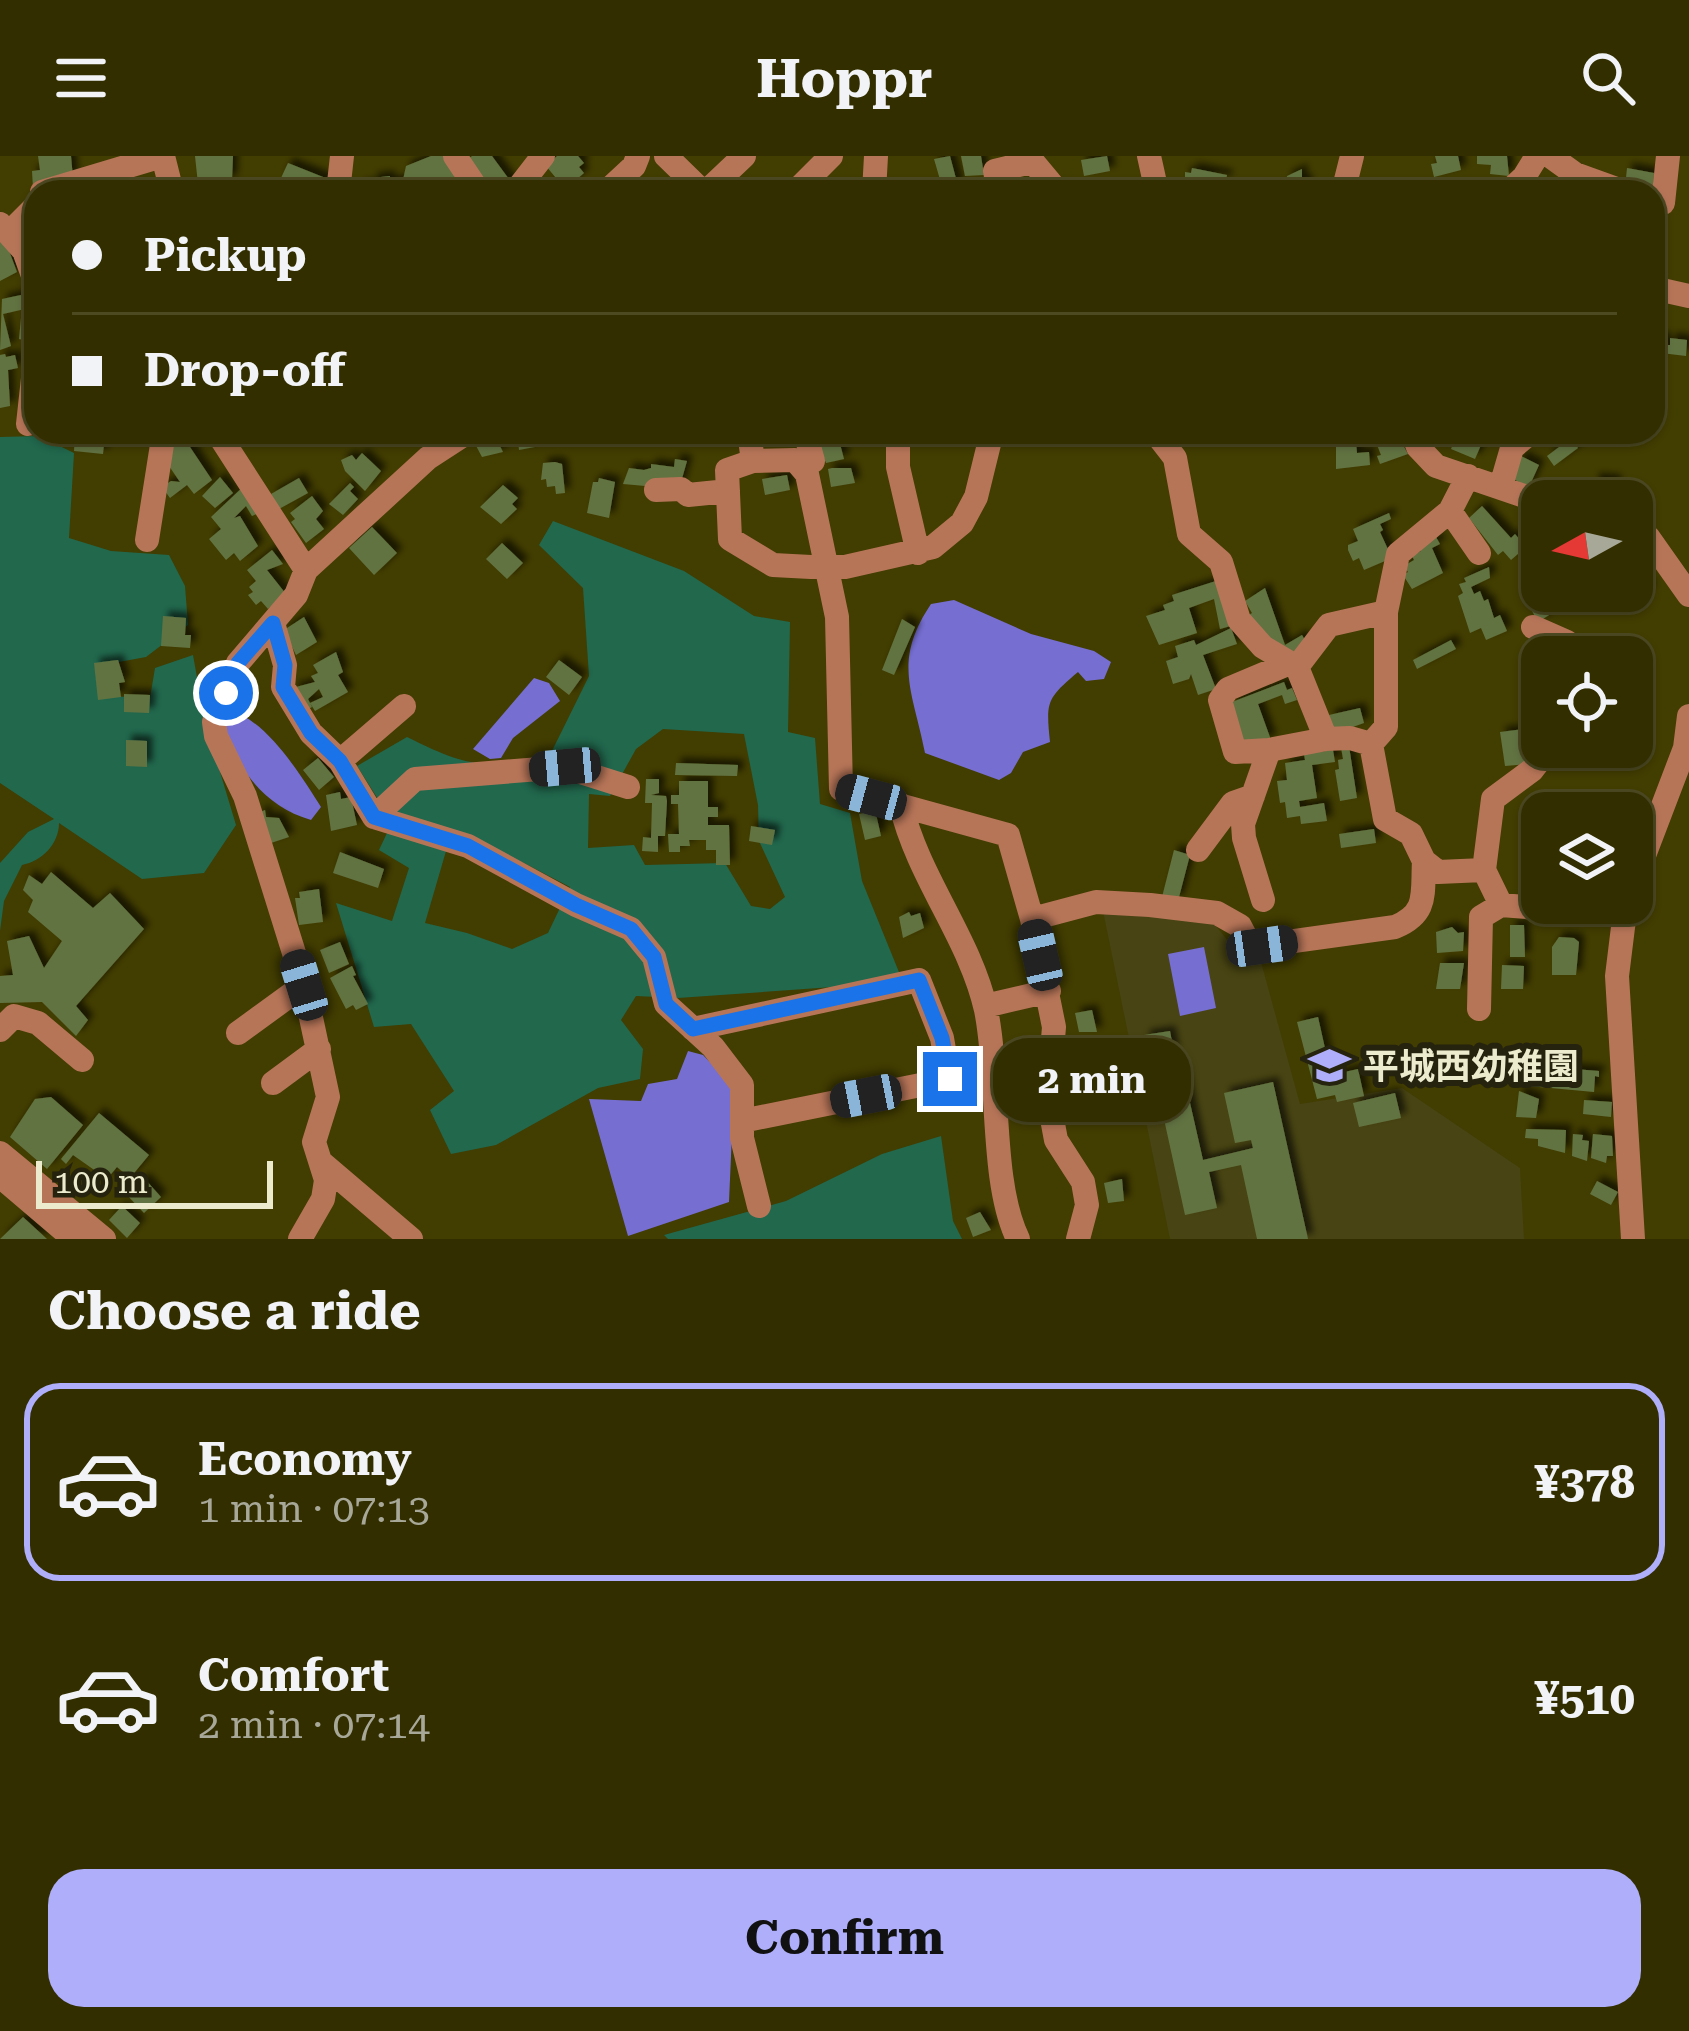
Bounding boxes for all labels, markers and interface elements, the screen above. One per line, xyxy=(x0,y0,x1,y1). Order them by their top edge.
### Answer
icon: menu xyxy=(48,45,114,111)
icon: search xyxy=(1575,45,1641,111)
text: Hoppr xyxy=(756,47,933,110)
text: Pickup xyxy=(144,229,307,282)
text: Drop-off xyxy=(144,344,345,397)
north arrow xyxy=(1521,480,1653,612)
map controls xyxy=(1521,480,1653,924)
button: locate xyxy=(1521,636,1653,768)
route start xyxy=(199,666,253,720)
car xyxy=(528,746,602,788)
car xyxy=(832,770,910,824)
button: layers xyxy=(1521,792,1653,924)
car xyxy=(1014,916,1066,994)
car xyxy=(1224,923,1300,969)
car xyxy=(276,945,332,1025)
callout: 2 min xyxy=(992,1037,1190,1121)
school or university icon: 平城西幼稚園 xyxy=(1306,1043,1352,1089)
place label: 平城西幼稚園 xyxy=(1363,1046,1579,1088)
route end xyxy=(923,1052,977,1106)
text: 2 min xyxy=(1038,1057,1146,1103)
car xyxy=(827,1071,905,1121)
scale bar xyxy=(36,1155,273,1208)
text: 100 m xyxy=(54,1162,148,1201)
text: Choose a ride xyxy=(48,1279,421,1342)
icon: car xyxy=(54,1428,162,1536)
text: Economy xyxy=(198,1433,412,1486)
text: ¥378 xyxy=(1534,1456,1635,1509)
text: 1 min · 07:13 xyxy=(198,1486,430,1532)
icon: car xyxy=(54,1644,162,1752)
text: Comfort xyxy=(198,1649,389,1702)
text: ¥510 xyxy=(1534,1672,1635,1725)
text: 2 min · 07:14 xyxy=(198,1702,430,1748)
button: Confirm xyxy=(48,1869,1641,2007)

